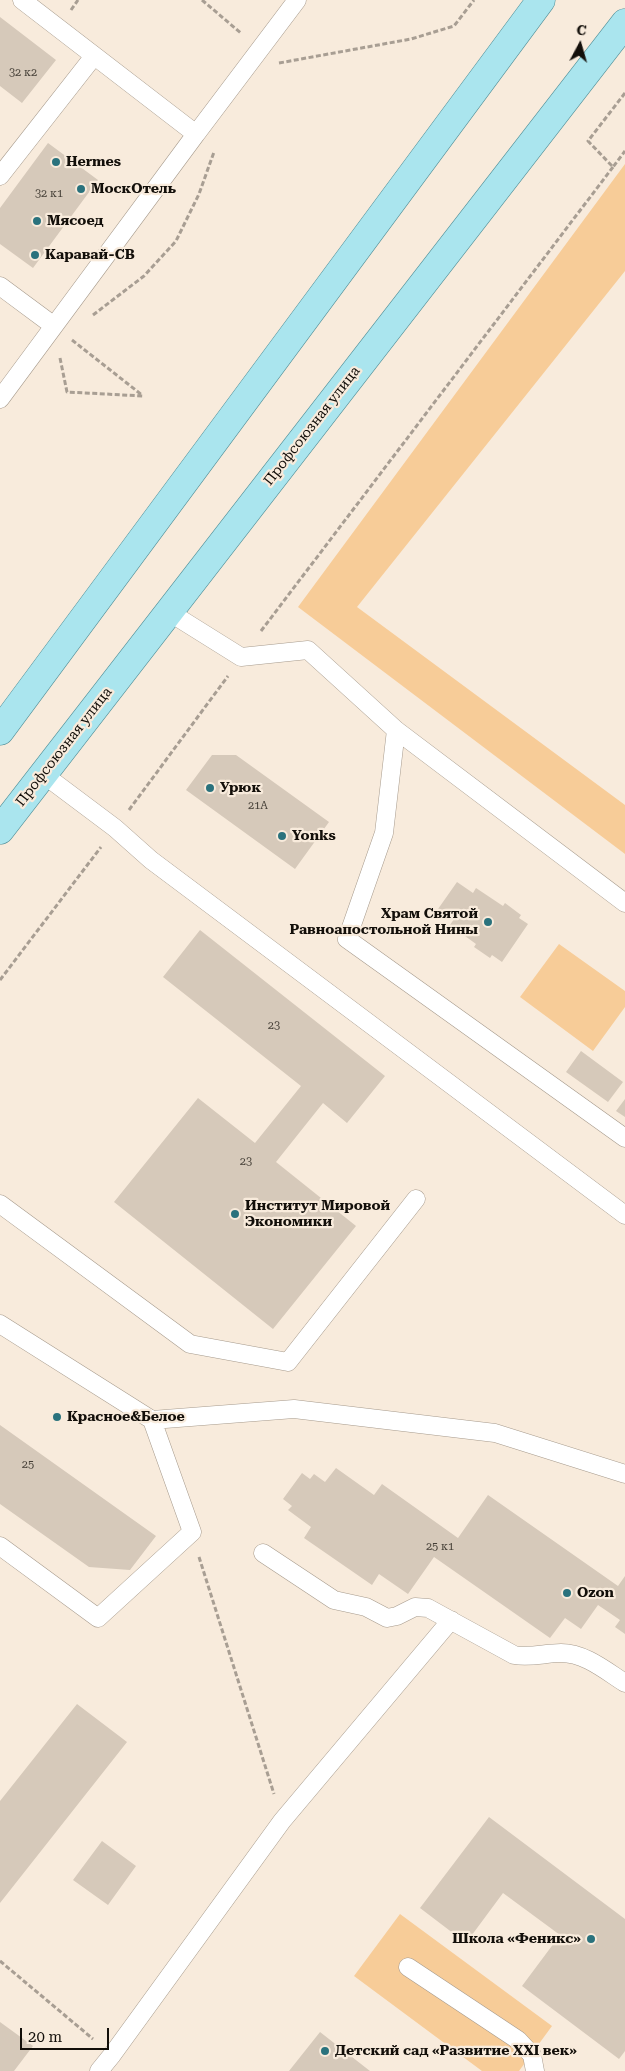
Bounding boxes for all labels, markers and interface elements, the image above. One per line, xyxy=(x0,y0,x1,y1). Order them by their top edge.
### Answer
north arrow xyxy=(555,20,605,70)
text: С xyxy=(576,22,587,39)
house number: 32 к2 xyxy=(9,66,37,80)
place label: Hermes xyxy=(66,154,121,170)
marker: Hermes xyxy=(50,156,62,168)
place label: МоскOтель xyxy=(91,181,176,197)
marker: МоскOтель xyxy=(75,183,87,195)
house number: 32 к1 xyxy=(35,187,63,201)
place label: Мясоед xyxy=(47,213,103,229)
marker: Мясоед xyxy=(31,215,43,227)
place label: Каравай-СВ xyxy=(45,247,135,263)
marker: Каравай-СВ xyxy=(29,249,41,261)
street label: Профсоюзная улица xyxy=(260,363,364,489)
street label: Профсоюзная улица xyxy=(12,684,116,810)
place label: Урюк xyxy=(220,780,261,796)
marker: Урюк xyxy=(204,782,216,794)
house number: 21А xyxy=(248,799,268,813)
place label: Yonks xyxy=(292,828,336,844)
marker: Yonks xyxy=(276,830,288,842)
place label: Храм Святой Равноапостольной Нины xyxy=(290,906,478,939)
marker: Храм Святой Равноапостольной Нины xyxy=(482,916,494,928)
house number: 23 xyxy=(268,1019,280,1033)
house number: 23 xyxy=(240,1155,252,1169)
place label: Институт Мировой Экономики xyxy=(245,1198,390,1230)
marker: Институт Мировой Экономики xyxy=(229,1208,241,1220)
place label: Красное&Белое xyxy=(67,1409,185,1425)
marker: Красное&Белое xyxy=(51,1411,63,1423)
house number: 25 xyxy=(22,1458,34,1472)
house number: 25 к1 xyxy=(426,1540,454,1554)
place label: Ozon xyxy=(577,1585,614,1601)
marker: Ozon xyxy=(561,1587,573,1599)
place label: Школа «Феникс» xyxy=(452,1931,581,1947)
marker: Школа «Феникс» xyxy=(585,1933,597,1945)
scale bar xyxy=(22,2018,111,2050)
text: 20 m xyxy=(28,2028,62,2046)
place label: Детский сад «Развитие XXI век» xyxy=(335,2043,577,2059)
marker: Детский сад «Развитие XXI век» xyxy=(319,2045,331,2057)

